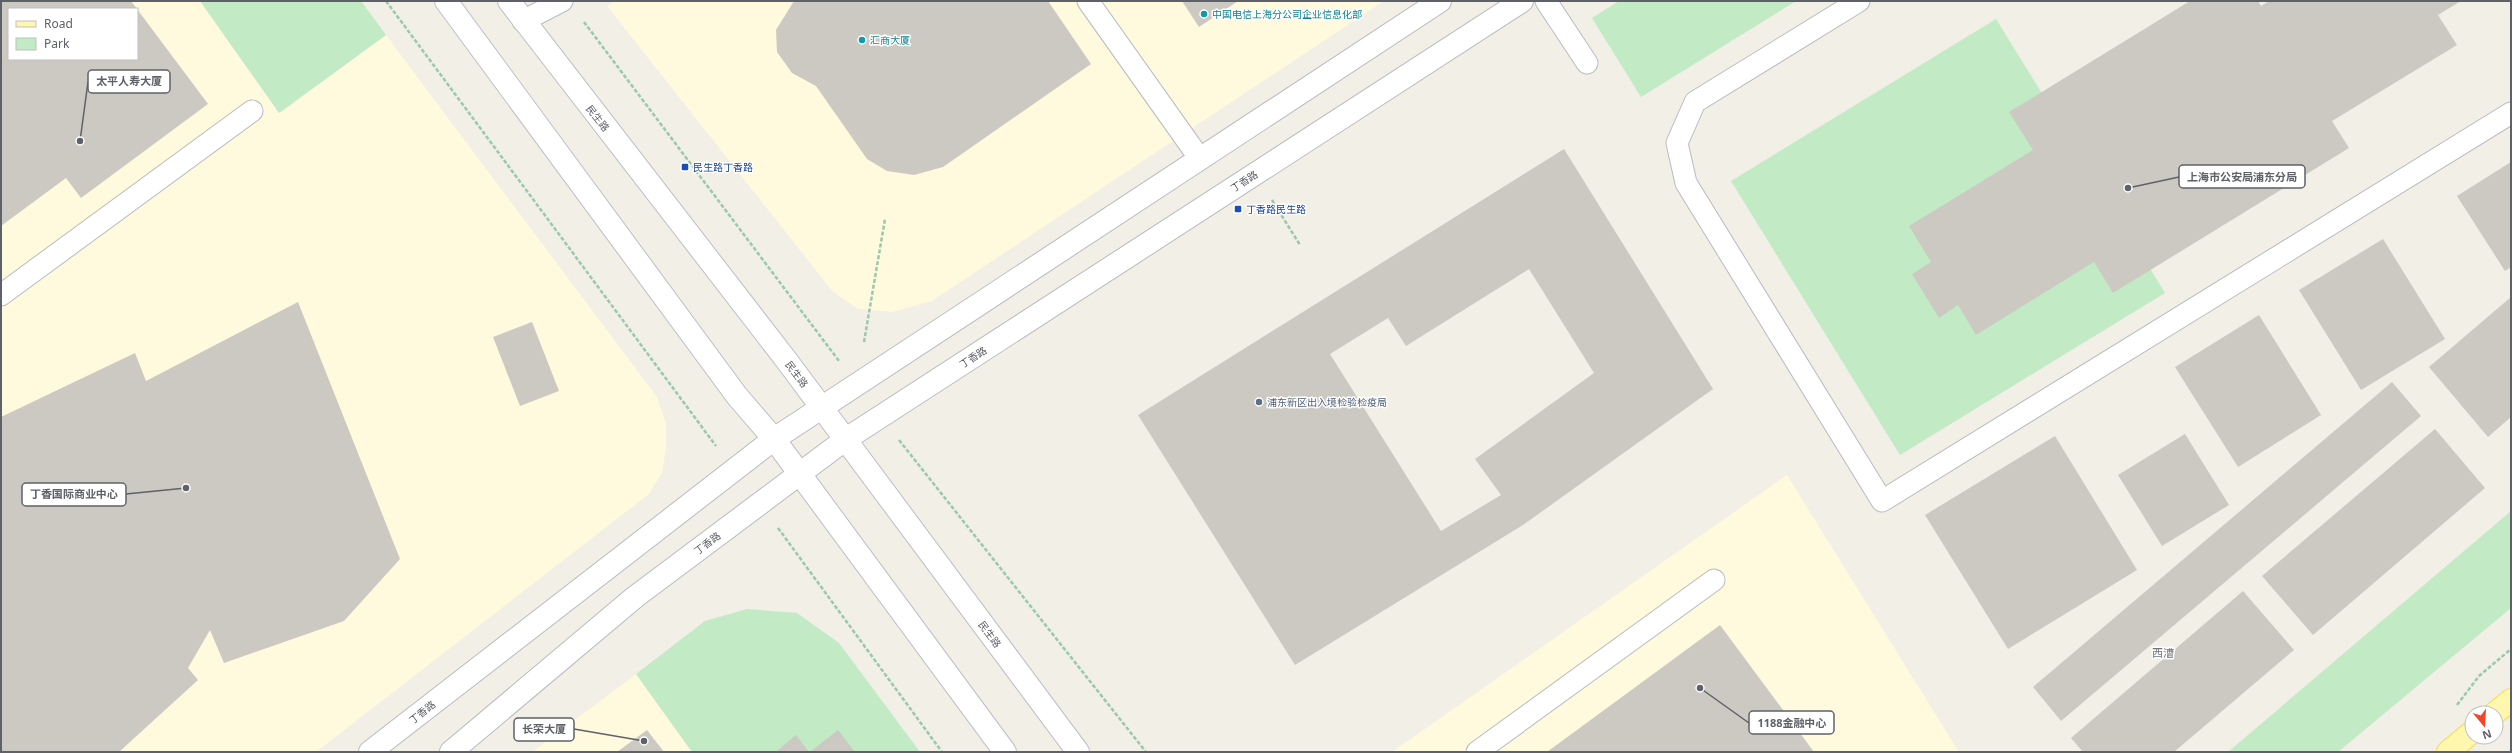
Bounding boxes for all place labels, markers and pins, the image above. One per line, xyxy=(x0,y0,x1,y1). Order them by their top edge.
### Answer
place label: 中国电信上海分公司企业信息化部 xyxy=(1212,7,1362,21)
marker: 中国电信上海分公司企业信息化部 xyxy=(1199,9,1209,19)
place label: 汇商大厦 xyxy=(870,33,910,47)
marker: 汇商大厦 xyxy=(857,35,867,45)
callout: 太平人寿大厦 xyxy=(88,70,170,93)
place label: 民生路丁香路 xyxy=(693,160,753,174)
marker: 民生路丁香路 xyxy=(680,162,690,172)
callout: 上海市公安局浦东分局 xyxy=(2179,165,2305,188)
place label: 丁香路民生路 xyxy=(1246,202,1306,216)
marker: 丁香路民生路 xyxy=(1233,204,1243,214)
place label: 浦东新区出入境检验检疫局 xyxy=(1267,395,1387,409)
marker: 浦东新区出入境检验检疫局 xyxy=(1254,397,1264,407)
callout: 丁香国际商业中心 xyxy=(22,483,126,506)
callout: 1188金融中心 xyxy=(1749,711,1834,734)
callout: 长荣大厦 xyxy=(514,718,574,741)

